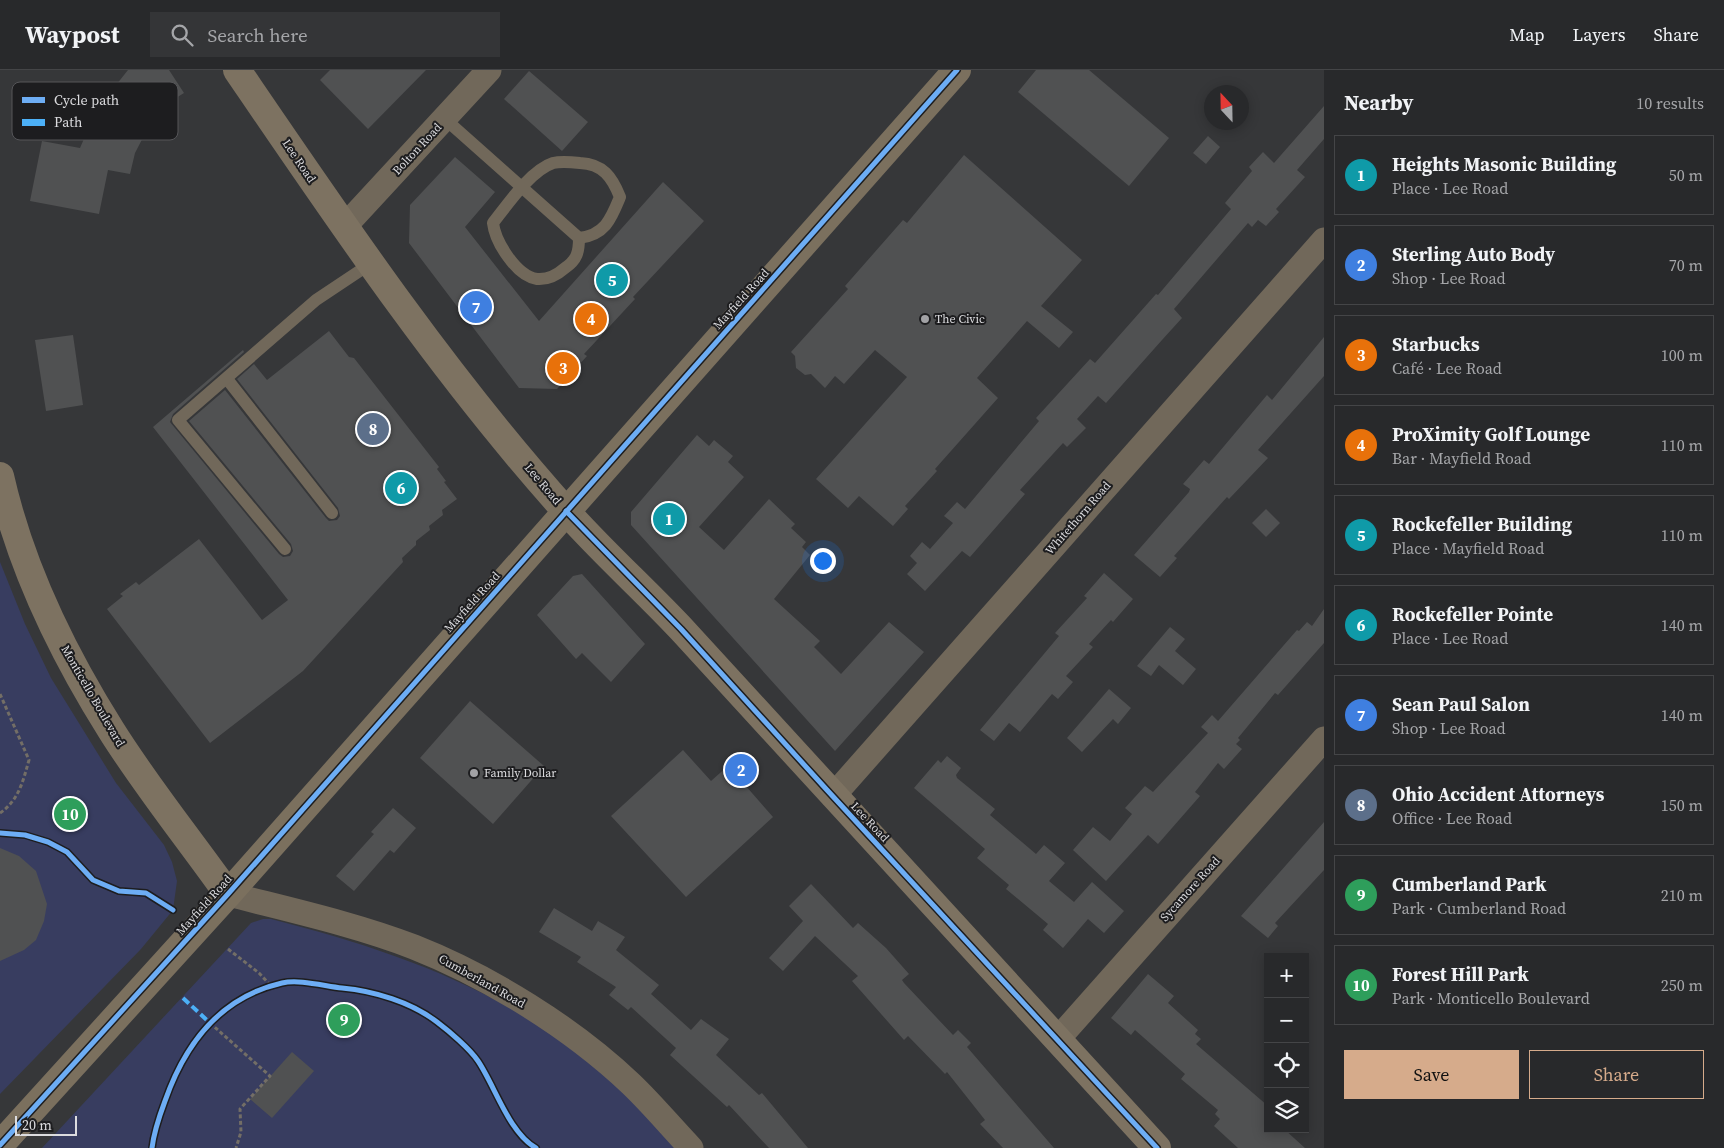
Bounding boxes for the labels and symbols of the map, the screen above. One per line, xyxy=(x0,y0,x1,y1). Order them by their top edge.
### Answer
legend xyxy=(12,82,178,140)
north arrow xyxy=(1204,85,1249,130)
text: Cycle path xyxy=(54,90,119,110)
text: Path xyxy=(54,112,82,132)
street label: Bolton Road xyxy=(389,120,445,178)
street label: Lee Road xyxy=(279,136,320,186)
pin: 5 xyxy=(596,261,628,299)
street label: Mayfield Road xyxy=(710,265,773,333)
pin: 7 xyxy=(460,288,492,326)
pin: 4 xyxy=(575,300,607,338)
place label: The Civic xyxy=(935,311,985,327)
marker: The Civic xyxy=(919,313,931,325)
pin: 3 xyxy=(547,349,579,387)
pin: 8 xyxy=(357,410,389,448)
street label: Lee Road xyxy=(521,460,565,508)
pin: 6 xyxy=(385,469,417,507)
street label: Whitethorn Road xyxy=(1042,478,1114,558)
pin: 1 xyxy=(653,500,685,538)
your location xyxy=(810,548,836,574)
street label: Mayfield Road xyxy=(441,568,504,636)
street label: Monticello Boulevard xyxy=(57,642,129,750)
pin: 2 xyxy=(725,751,757,789)
place label: Family Dollar xyxy=(484,765,556,781)
marker: Family Dollar xyxy=(468,767,480,779)
pin: 10 xyxy=(54,795,86,833)
street label: Lee Road xyxy=(847,798,893,846)
street label: Sycamore Road xyxy=(1157,853,1224,925)
street label: Mayfield Road xyxy=(173,871,236,939)
street label: Cumberland Road xyxy=(436,951,528,1012)
pin: 9 xyxy=(328,1001,360,1039)
scale bar xyxy=(15,1113,78,1136)

